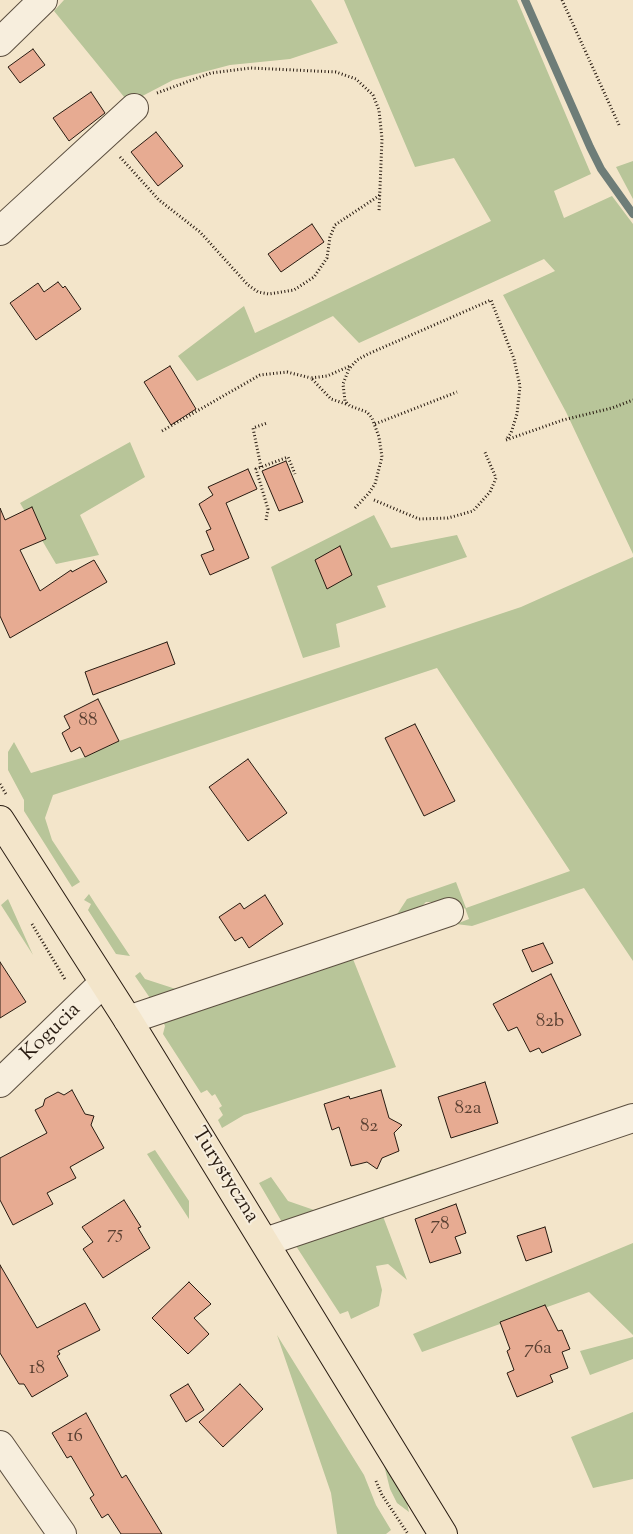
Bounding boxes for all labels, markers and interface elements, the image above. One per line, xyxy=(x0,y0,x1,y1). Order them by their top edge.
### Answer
house number: 88 xyxy=(79,711,97,733)
street label: Kogucia xyxy=(17,998,87,1068)
house number: 82b xyxy=(536,1012,564,1034)
house number: 82a xyxy=(455,1099,481,1121)
house number: 82 xyxy=(360,1117,378,1139)
street label: Turystyczna xyxy=(185,1123,263,1229)
house number: 78 xyxy=(430,1215,450,1237)
house number: 75 xyxy=(107,1224,123,1246)
house number: 76a xyxy=(524,1339,552,1361)
house number: 18 xyxy=(29,1359,45,1381)
house number: 16 xyxy=(67,1427,83,1449)

